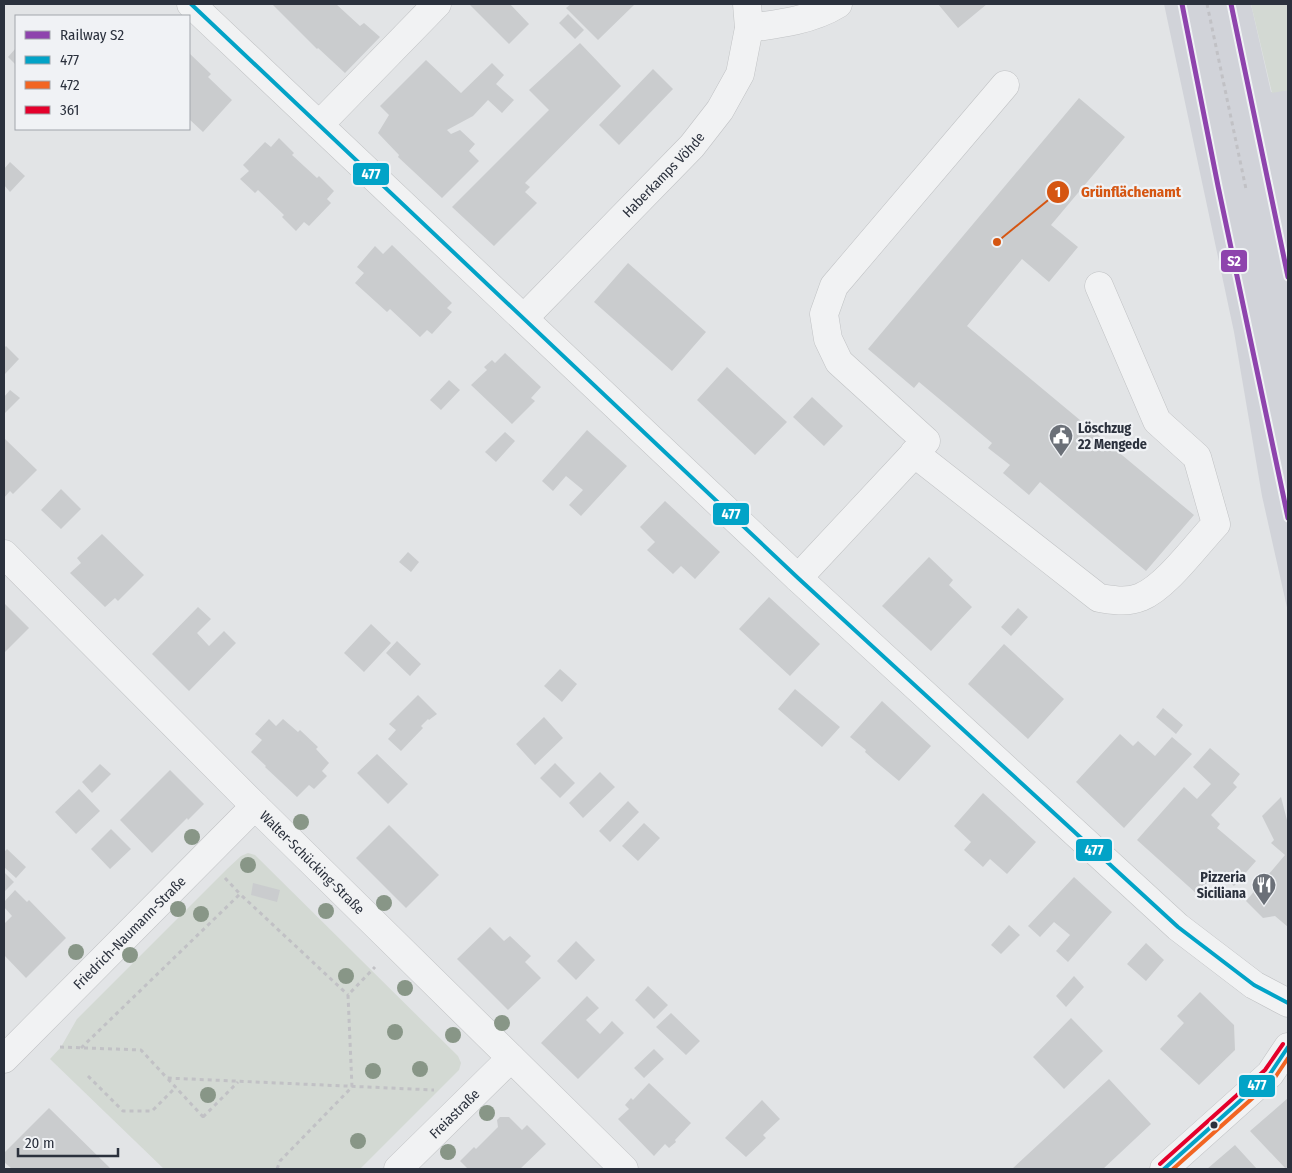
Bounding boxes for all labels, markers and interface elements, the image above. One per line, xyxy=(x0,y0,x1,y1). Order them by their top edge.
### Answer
legend xyxy=(15,15,190,130)
text: Railway S2 xyxy=(60,26,124,44)
text: 477 xyxy=(60,51,79,69)
text: 472 xyxy=(60,76,80,94)
text: 361 xyxy=(60,101,79,119)
street label: Haberkamps Vöhde xyxy=(619,129,709,221)
line badge: 477 xyxy=(352,162,390,186)
text: 477 xyxy=(362,166,380,183)
callout: Grünflächenamt xyxy=(1046,177,1191,207)
text: 1 xyxy=(1055,183,1061,201)
text: Grünflächenamt xyxy=(1081,183,1182,201)
line badge: S2 xyxy=(1220,249,1248,273)
text: S2 xyxy=(1227,253,1241,270)
place label: Löschzug 22 Mengede xyxy=(1077,420,1147,453)
public building icon: Löschzug 22 Mengede xyxy=(1048,423,1074,457)
line badge: 477 xyxy=(712,502,750,526)
text: 477 xyxy=(722,506,740,523)
street label: Walter-Schücking-Straße xyxy=(256,807,368,918)
line badge: 477 xyxy=(1075,838,1113,862)
text: 477 xyxy=(1085,842,1103,859)
place label: Pizzeria Siciliana xyxy=(1197,869,1246,902)
restaurant icon: Pizzeria Siciliana xyxy=(1251,872,1277,906)
street label: Friedrich-Naumann-Straße xyxy=(70,873,190,993)
line badge: 477 xyxy=(1238,1074,1276,1098)
text: 477 xyxy=(1248,1077,1266,1094)
street label: Freiastraße xyxy=(426,1086,483,1142)
unlabelled marker xyxy=(1209,1120,1219,1130)
scale bar xyxy=(18,1126,118,1158)
text: 20 m xyxy=(25,1134,55,1152)

